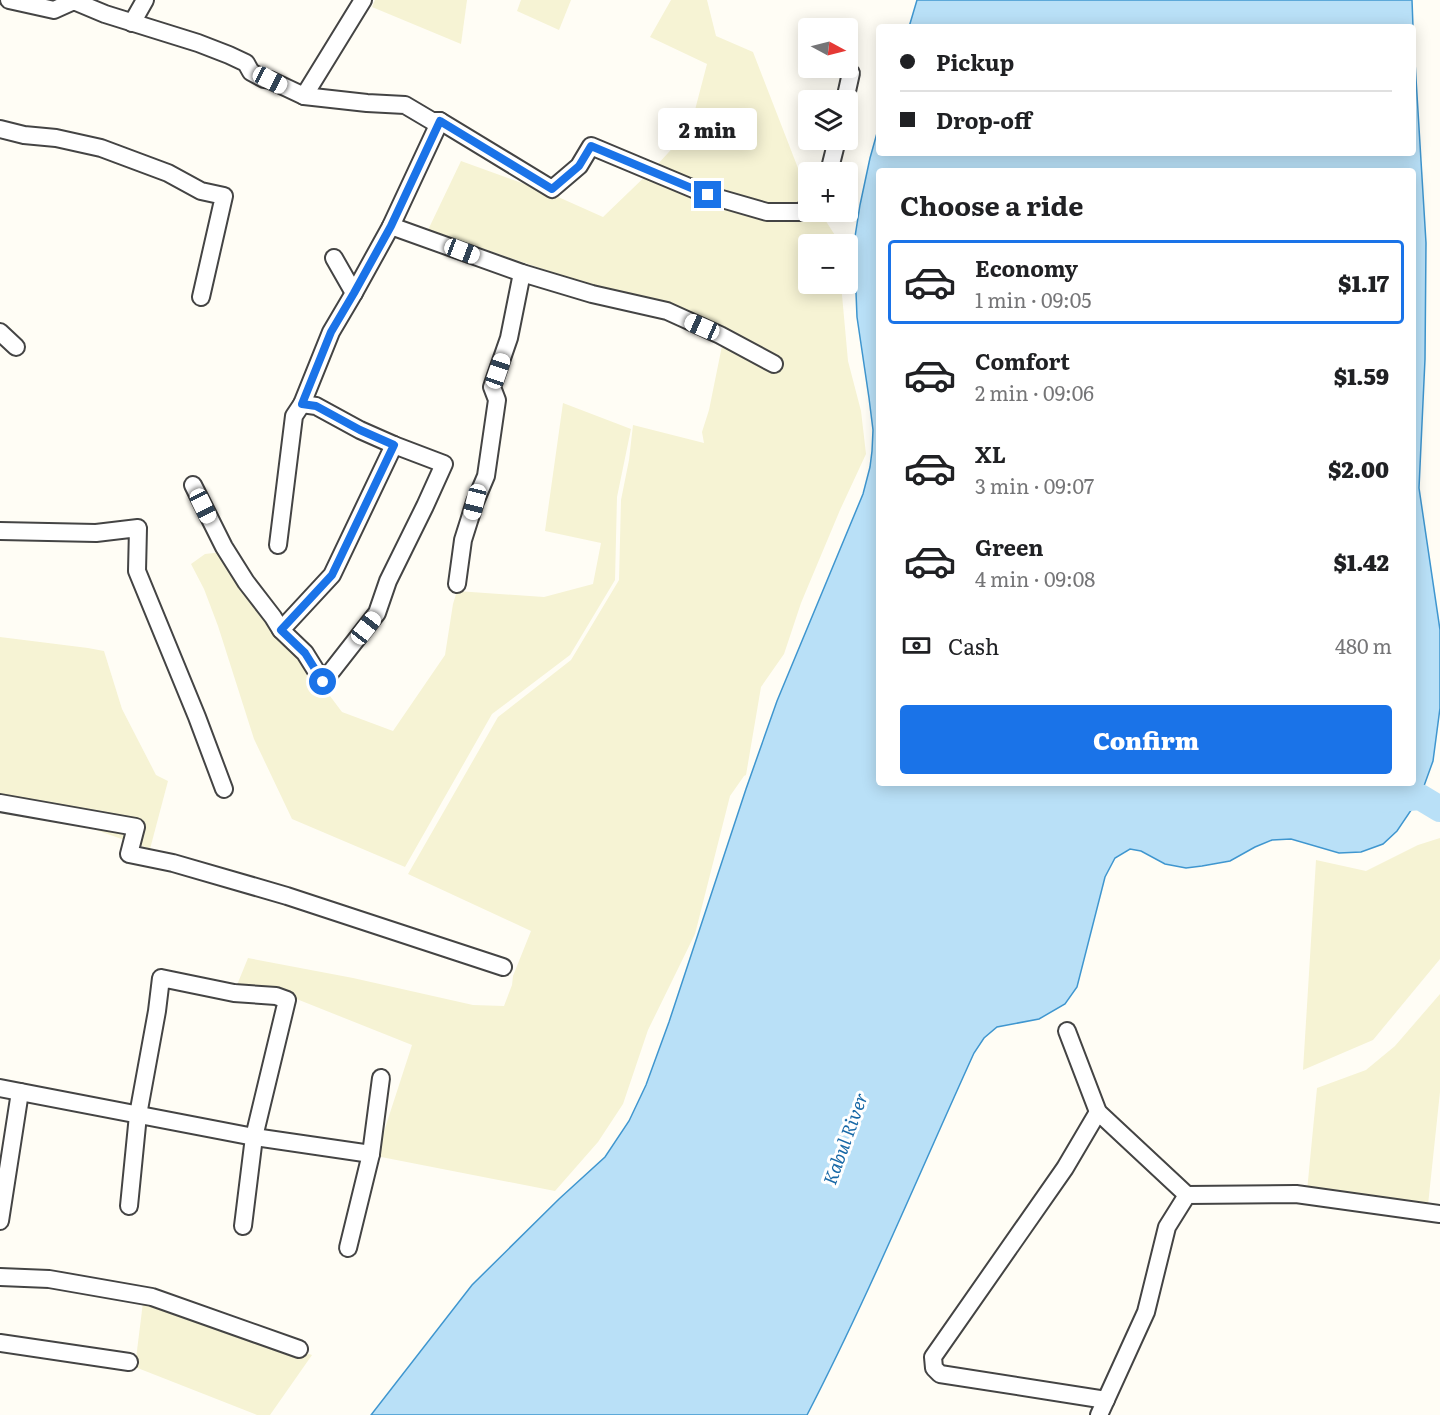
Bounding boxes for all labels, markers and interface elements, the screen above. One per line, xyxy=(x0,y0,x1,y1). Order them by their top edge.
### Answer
north arrow xyxy=(798,18,858,78)
map controls xyxy=(798,18,858,294)
text: Pickup xyxy=(936,45,1014,78)
car xyxy=(250,64,290,96)
button: layers xyxy=(798,90,858,150)
text: Drop-off xyxy=(936,103,1032,136)
callout: 2 min xyxy=(658,108,758,150)
text: 2 min xyxy=(679,114,736,144)
button: + xyxy=(798,162,858,222)
route end xyxy=(694,181,721,208)
text: Choose a ride xyxy=(900,184,1083,224)
button: − xyxy=(798,234,858,294)
car xyxy=(442,236,482,266)
text: Economy xyxy=(975,251,1078,284)
icon: car xyxy=(903,255,957,309)
text: $1.17 xyxy=(1338,266,1389,299)
text: 1 min · 09:05 xyxy=(975,284,1092,314)
car xyxy=(682,311,722,343)
text: Comfort xyxy=(975,344,1070,377)
icon: car xyxy=(903,348,957,402)
car xyxy=(484,351,512,391)
text: $1.59 xyxy=(1334,359,1389,392)
text: 2 min · 09:06 xyxy=(975,377,1094,407)
text: XL xyxy=(975,437,1006,470)
icon: car xyxy=(903,441,957,495)
text: $2.00 xyxy=(1328,452,1389,485)
text: 3 min · 09:07 xyxy=(975,470,1094,500)
car xyxy=(462,482,488,522)
car xyxy=(187,486,219,526)
text: Green xyxy=(975,530,1044,563)
icon: car xyxy=(903,534,957,588)
text: $1.42 xyxy=(1333,545,1389,578)
text: 4 min · 09:08 xyxy=(975,563,1095,593)
car xyxy=(348,608,384,648)
icon: cash xyxy=(900,629,933,662)
text: Cash xyxy=(948,629,999,662)
text: 480 m xyxy=(1335,630,1392,660)
route start xyxy=(309,668,336,695)
button: Confirm xyxy=(900,705,1392,774)
water label: Kabul River xyxy=(815,1089,874,1188)

